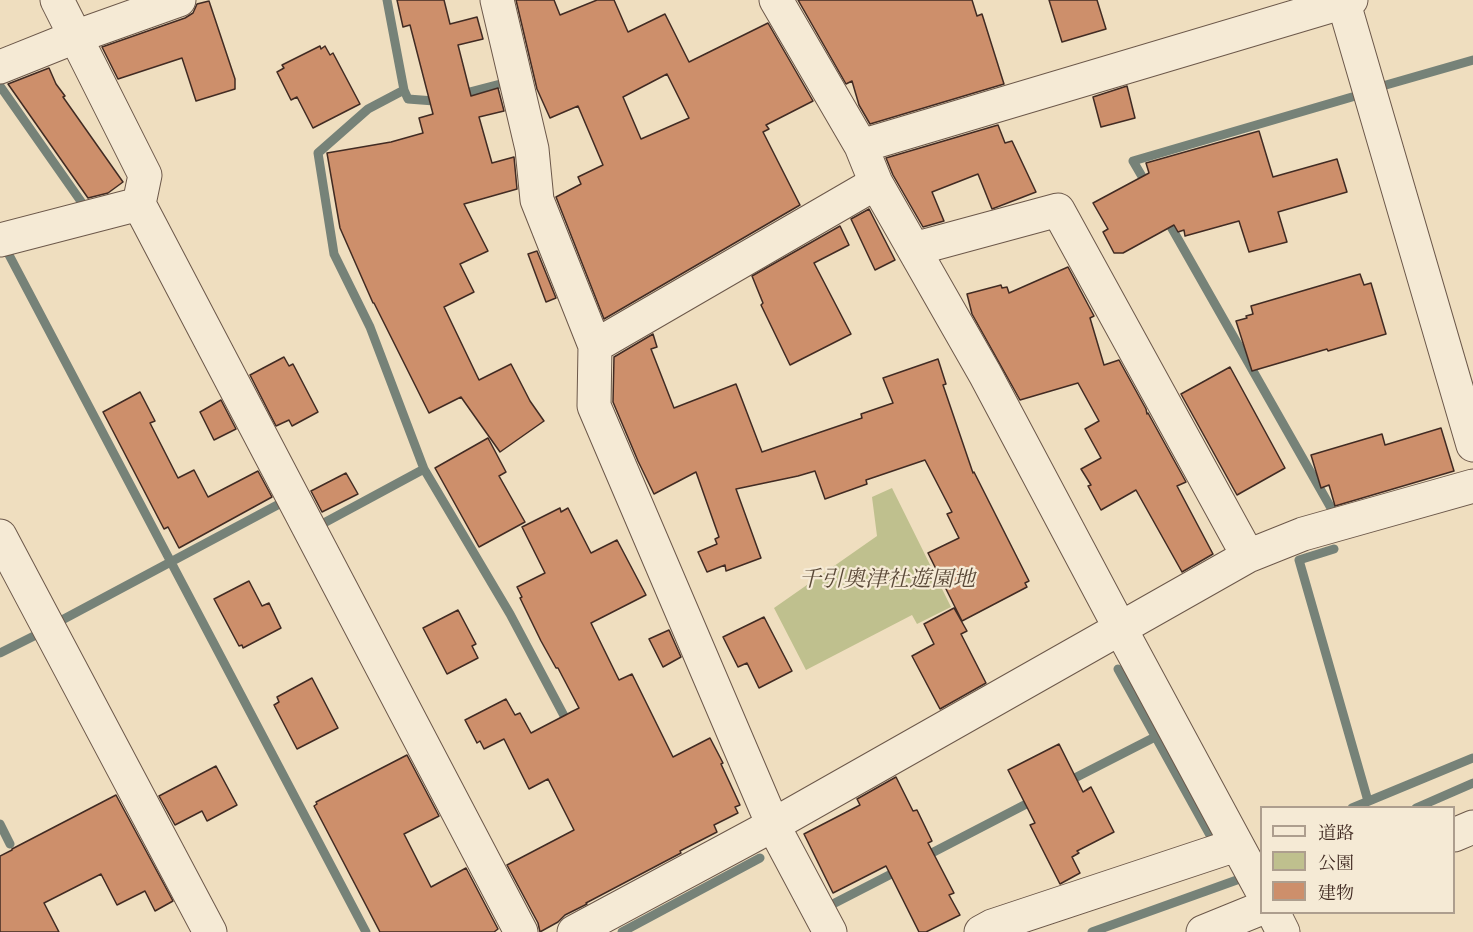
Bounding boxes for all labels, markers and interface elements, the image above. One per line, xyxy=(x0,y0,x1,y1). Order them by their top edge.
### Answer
park label: 千引奥津社遊園地 xyxy=(799,568,975,594)
legend xyxy=(1260,806,1455,914)
text: 道路 xyxy=(1318,823,1354,844)
text: 公園 xyxy=(1318,853,1354,874)
text: 建物 xyxy=(1318,883,1354,904)

